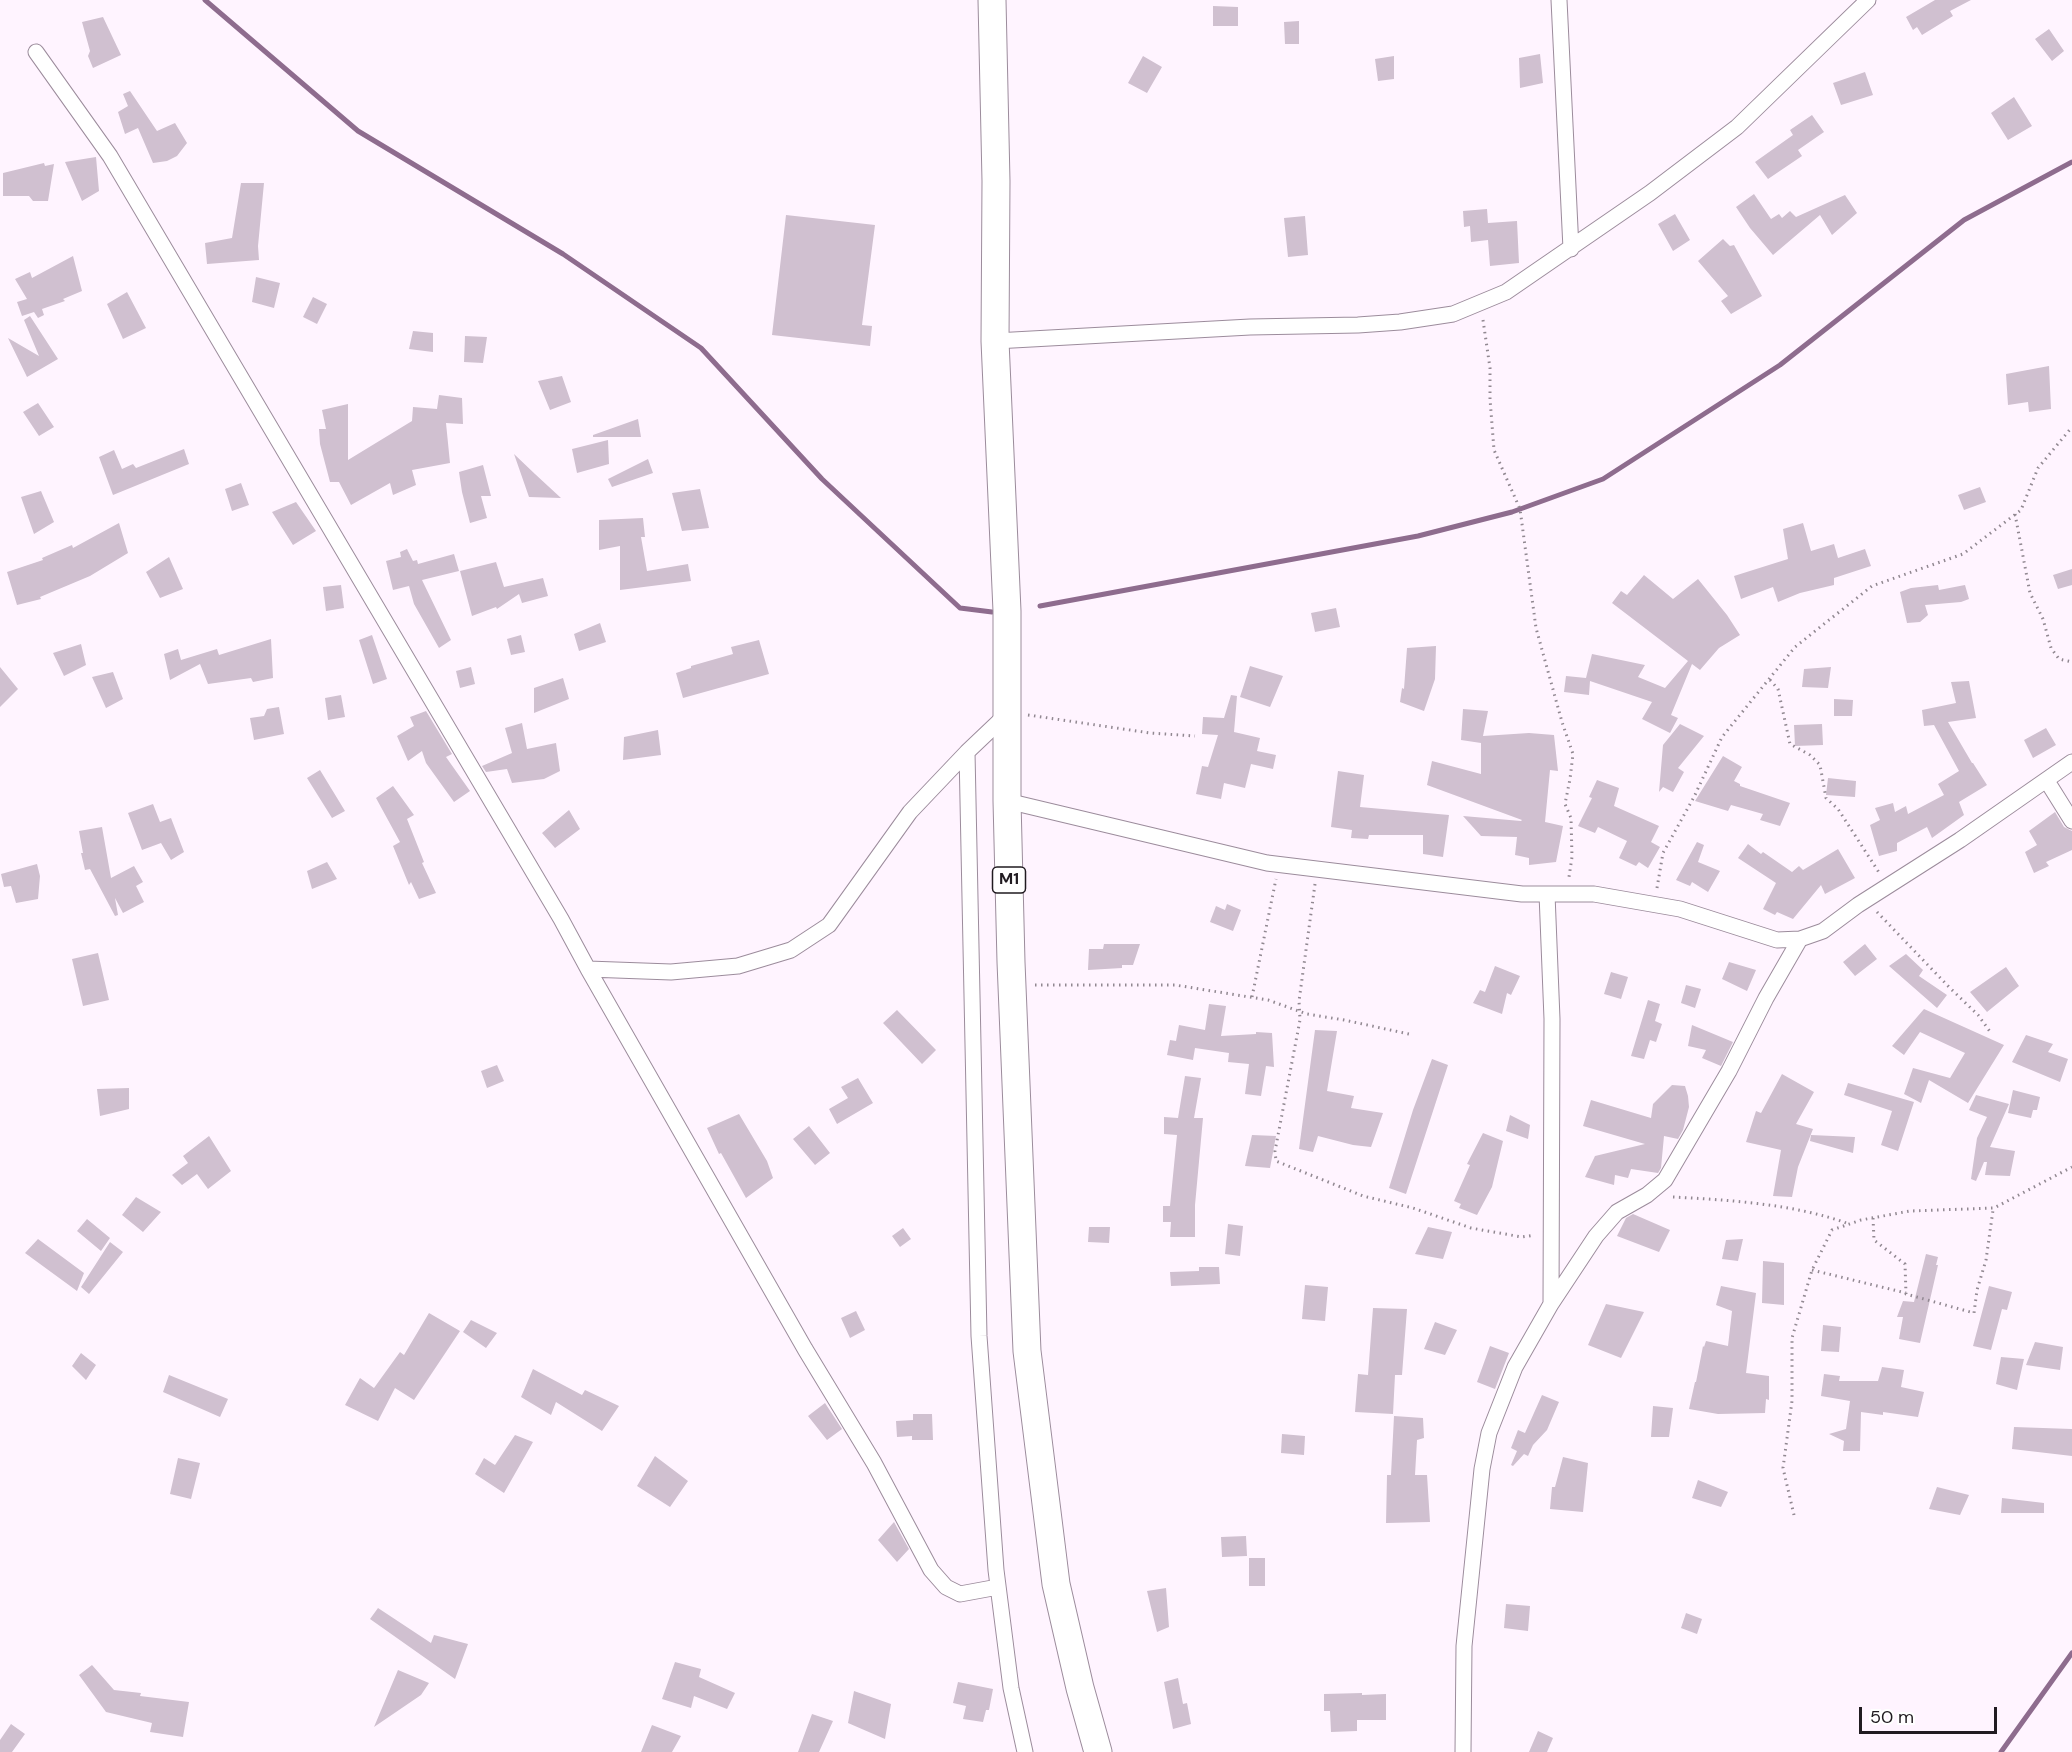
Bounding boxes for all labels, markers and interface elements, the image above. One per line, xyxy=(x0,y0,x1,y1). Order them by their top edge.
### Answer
road number: M1 xyxy=(992,867,1026,893)
scale bar xyxy=(1862,1695,2000,1733)
text: 50 m xyxy=(1870,1705,1914,1729)

